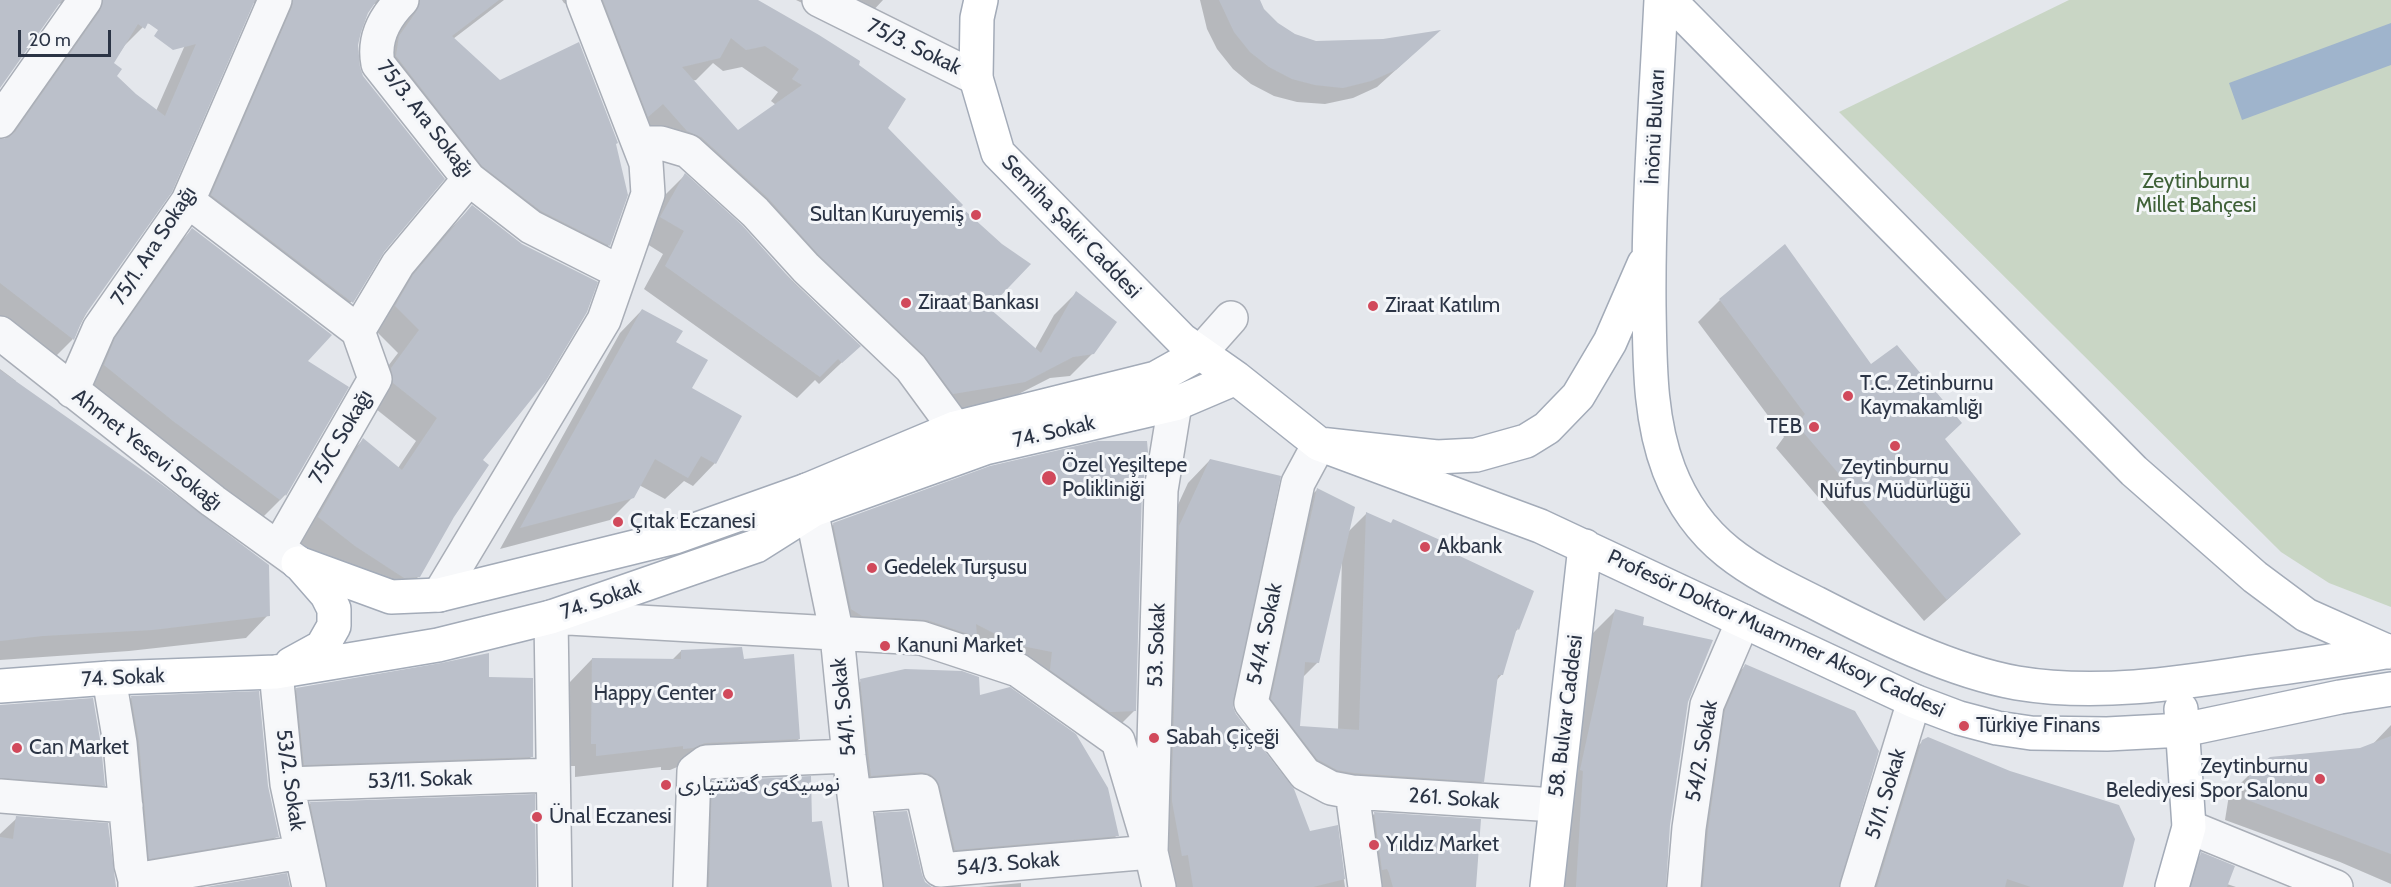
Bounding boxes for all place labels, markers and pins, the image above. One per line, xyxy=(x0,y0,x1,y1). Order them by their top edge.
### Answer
place label: Sultan Kuruyemiş xyxy=(810,202,964,228)
marker: Sultan Kuruyemiş xyxy=(969,208,983,222)
place label: Ziraat Bankası xyxy=(918,290,1039,316)
place label: Ziraat Katılım xyxy=(1385,293,1500,319)
marker: Ziraat Bankası xyxy=(899,296,913,310)
marker: Ziraat Katılım xyxy=(1366,299,1380,313)
place label: T.C. Zetinburnu Kaymakamlığı xyxy=(1860,371,1993,421)
marker: T.C. Zetinburnu Kaymakamlığı xyxy=(1841,389,1855,403)
place label: TEB xyxy=(1767,414,1802,440)
marker: TEB xyxy=(1807,420,1821,434)
marker: Zeytinburnu Nüfus Müdürlüğü xyxy=(1888,439,1902,453)
place label: Özel Yeşiltepe Polikliniği xyxy=(1062,453,1187,503)
place label: Zeytinburnu Nüfus Müdürlüğü xyxy=(1819,455,1971,505)
marker: Özel Yeşiltepe Polikliniği xyxy=(1040,469,1058,487)
place label: Çıtak Eczanesi xyxy=(630,509,756,535)
marker: Çıtak Eczanesi xyxy=(611,515,625,529)
place label: Akbank xyxy=(1437,534,1502,560)
marker: Akbank xyxy=(1418,540,1432,554)
place label: Gedelek Turşusu xyxy=(884,555,1027,581)
marker: Gedelek Turşusu xyxy=(865,561,879,575)
place label: Kanuni Market xyxy=(897,633,1023,659)
marker: Kanuni Market xyxy=(878,639,892,653)
place label: Happy Center xyxy=(593,681,716,707)
marker: Happy Center xyxy=(721,687,735,701)
place label: Türkiye Finans xyxy=(1976,713,2100,739)
marker: Türkiye Finans xyxy=(1957,719,1971,733)
place label: Sabah Çiçeği xyxy=(1166,725,1279,751)
marker: Sabah Çiçeği xyxy=(1147,731,1161,745)
place label: Can Market xyxy=(29,735,129,761)
marker: Can Market xyxy=(10,741,24,755)
place label: Zeytinburnu Belediyesi Spor Salonu xyxy=(2106,754,2308,804)
place label: نوسیگەی گەشتیاری xyxy=(678,772,840,798)
marker: Zeytinburnu Belediyesi Spor Salonu xyxy=(2313,772,2327,786)
marker: نوسیگەی گەشتیاری xyxy=(659,778,673,792)
place label: Ünal Eczanesi xyxy=(549,804,672,830)
marker: Ünal Eczanesi xyxy=(530,810,544,824)
place label: Yıldız Market xyxy=(1386,832,1499,858)
marker: Yıldız Market xyxy=(1367,838,1381,852)

